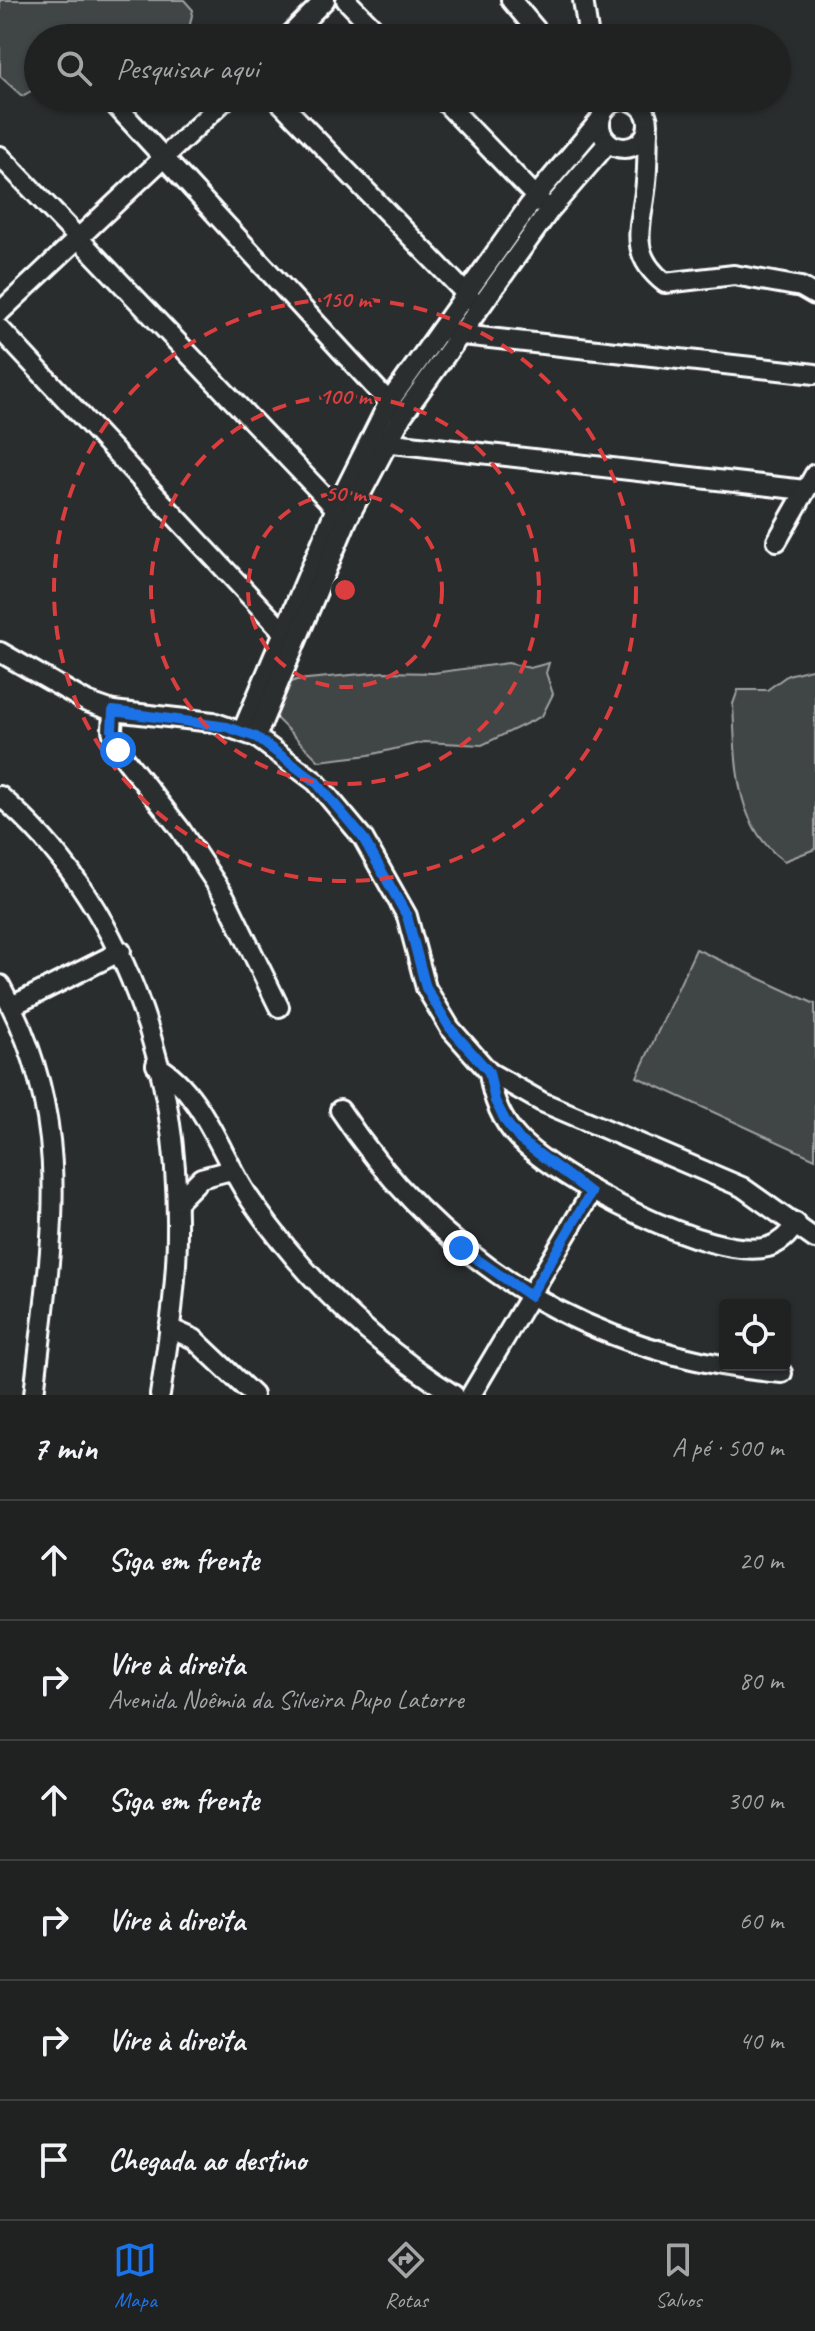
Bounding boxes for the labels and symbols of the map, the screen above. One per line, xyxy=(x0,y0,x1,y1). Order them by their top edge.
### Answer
text: 150 m xyxy=(319,284,373,314)
text: 100 m xyxy=(319,381,373,411)
text: 50 m xyxy=(325,478,368,508)
centre of rings xyxy=(331,576,359,604)
route start xyxy=(100,732,136,768)
route end xyxy=(443,1230,479,1266)

